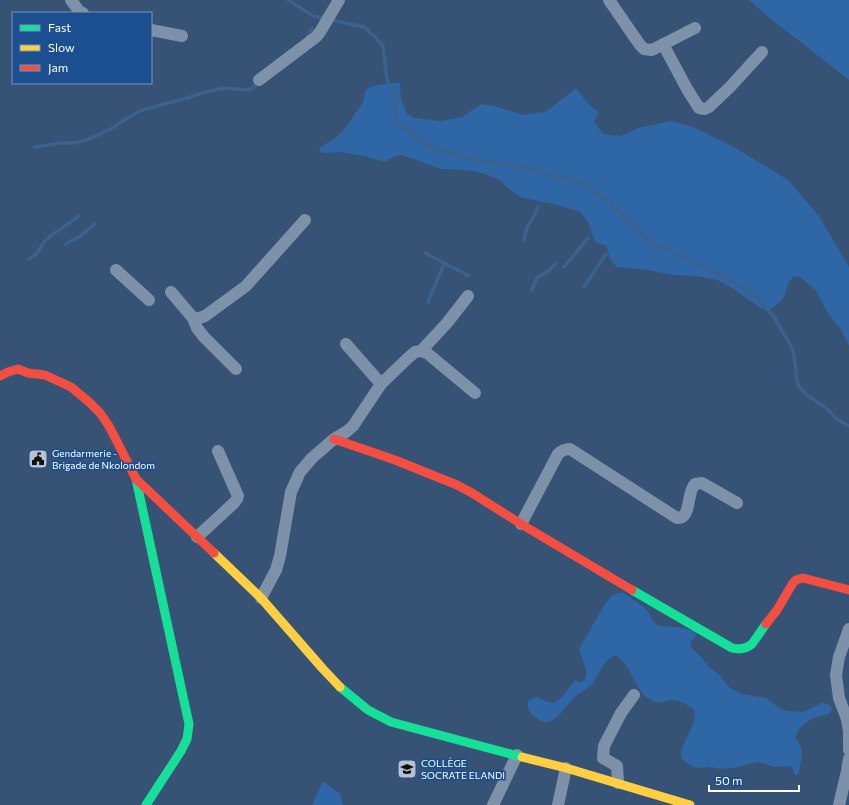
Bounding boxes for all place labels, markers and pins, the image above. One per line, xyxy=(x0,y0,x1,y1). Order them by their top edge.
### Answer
place label: Gendarmerie - Brigade de Nkolondom xyxy=(52,447,155,471)
public building icon: Gendarmerie - Brigade de Nkolondom xyxy=(27,448,49,470)
place label: COLLÈGE SOCRATE ELANDI xyxy=(421,757,505,781)
school or university icon: COLLÈGE SOCRATE ELANDI xyxy=(396,758,418,780)

